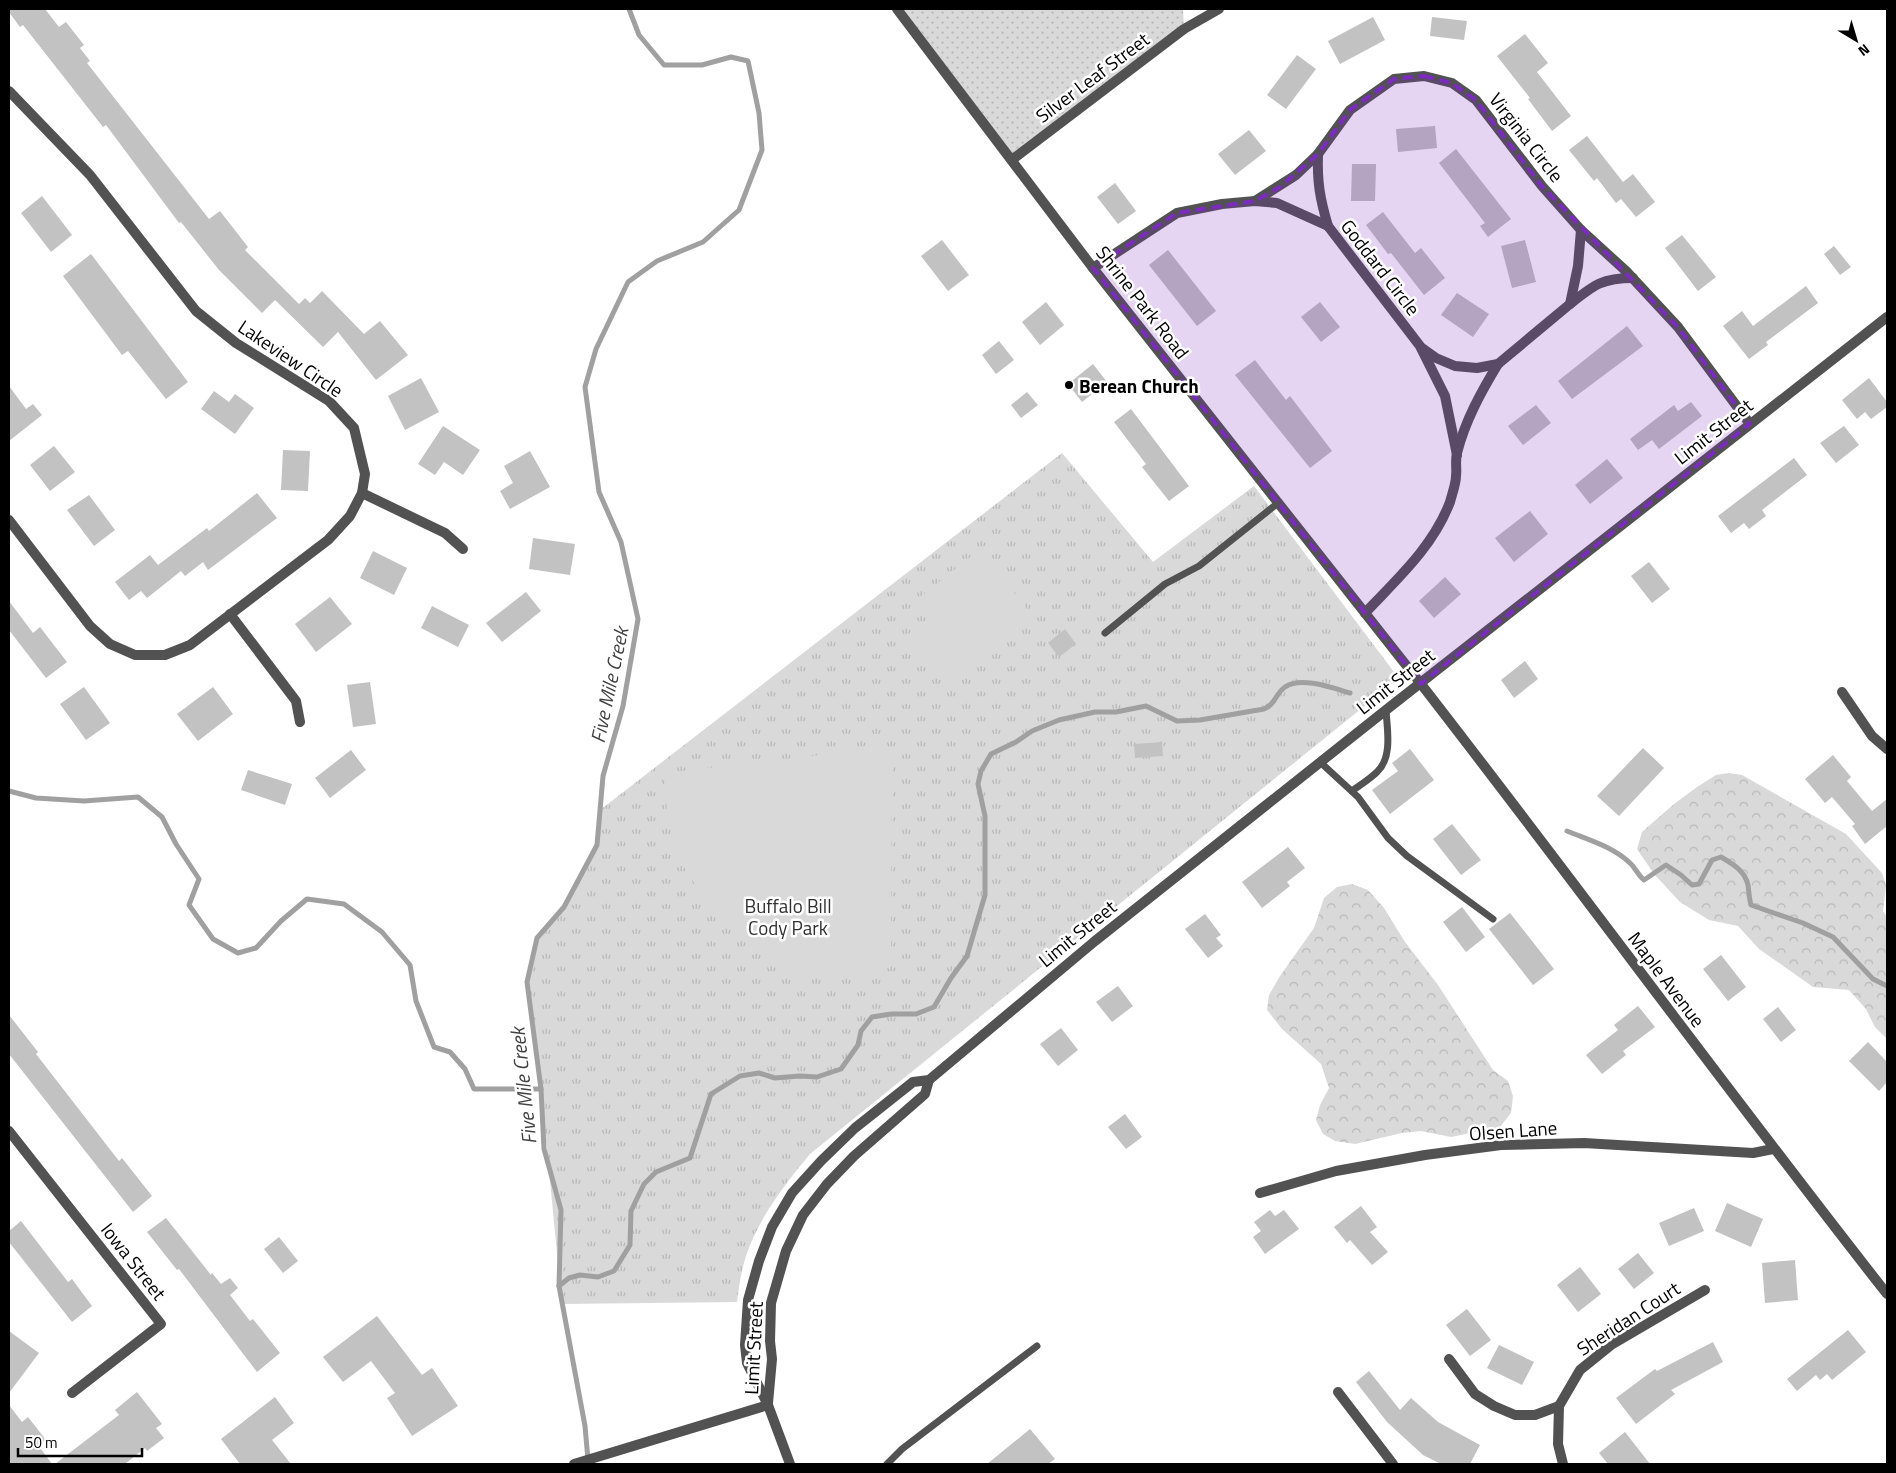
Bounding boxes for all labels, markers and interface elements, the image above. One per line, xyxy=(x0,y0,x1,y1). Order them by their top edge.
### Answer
north arrow xyxy=(1831,15,1881,65)
street label: Silver Leaf Street xyxy=(1029,24,1155,129)
text: N xyxy=(1854,39,1875,62)
street label: Virginia Circle xyxy=(1483,86,1571,188)
street label: Goddard Circle xyxy=(1334,213,1428,321)
street label: Shrine Park Road xyxy=(1089,239,1197,365)
street label: Lakeview Circle xyxy=(233,312,349,404)
place label: Berean Church xyxy=(1079,371,1199,400)
marker: Berean Church xyxy=(1063,379,1075,391)
street label: Limit Street xyxy=(1667,391,1759,471)
water label: Five Mile Creek xyxy=(582,622,637,746)
street label: Limit Street xyxy=(1349,641,1441,721)
park label: Buffalo Bill Cody Park xyxy=(744,891,832,942)
street label: Limit Street xyxy=(1032,892,1123,974)
street label: Maple Avenue xyxy=(1621,925,1713,1033)
water label: Five Mile Creek xyxy=(501,1024,545,1146)
street label: Olsen Lane xyxy=(1468,1112,1558,1148)
street label: Iowa Street xyxy=(94,1216,174,1306)
street label: Sheridan Court xyxy=(1570,1273,1686,1362)
street label: Limit Street xyxy=(736,1300,770,1395)
scale bar xyxy=(18,1426,141,1458)
text: 50 m xyxy=(25,1431,58,1454)

